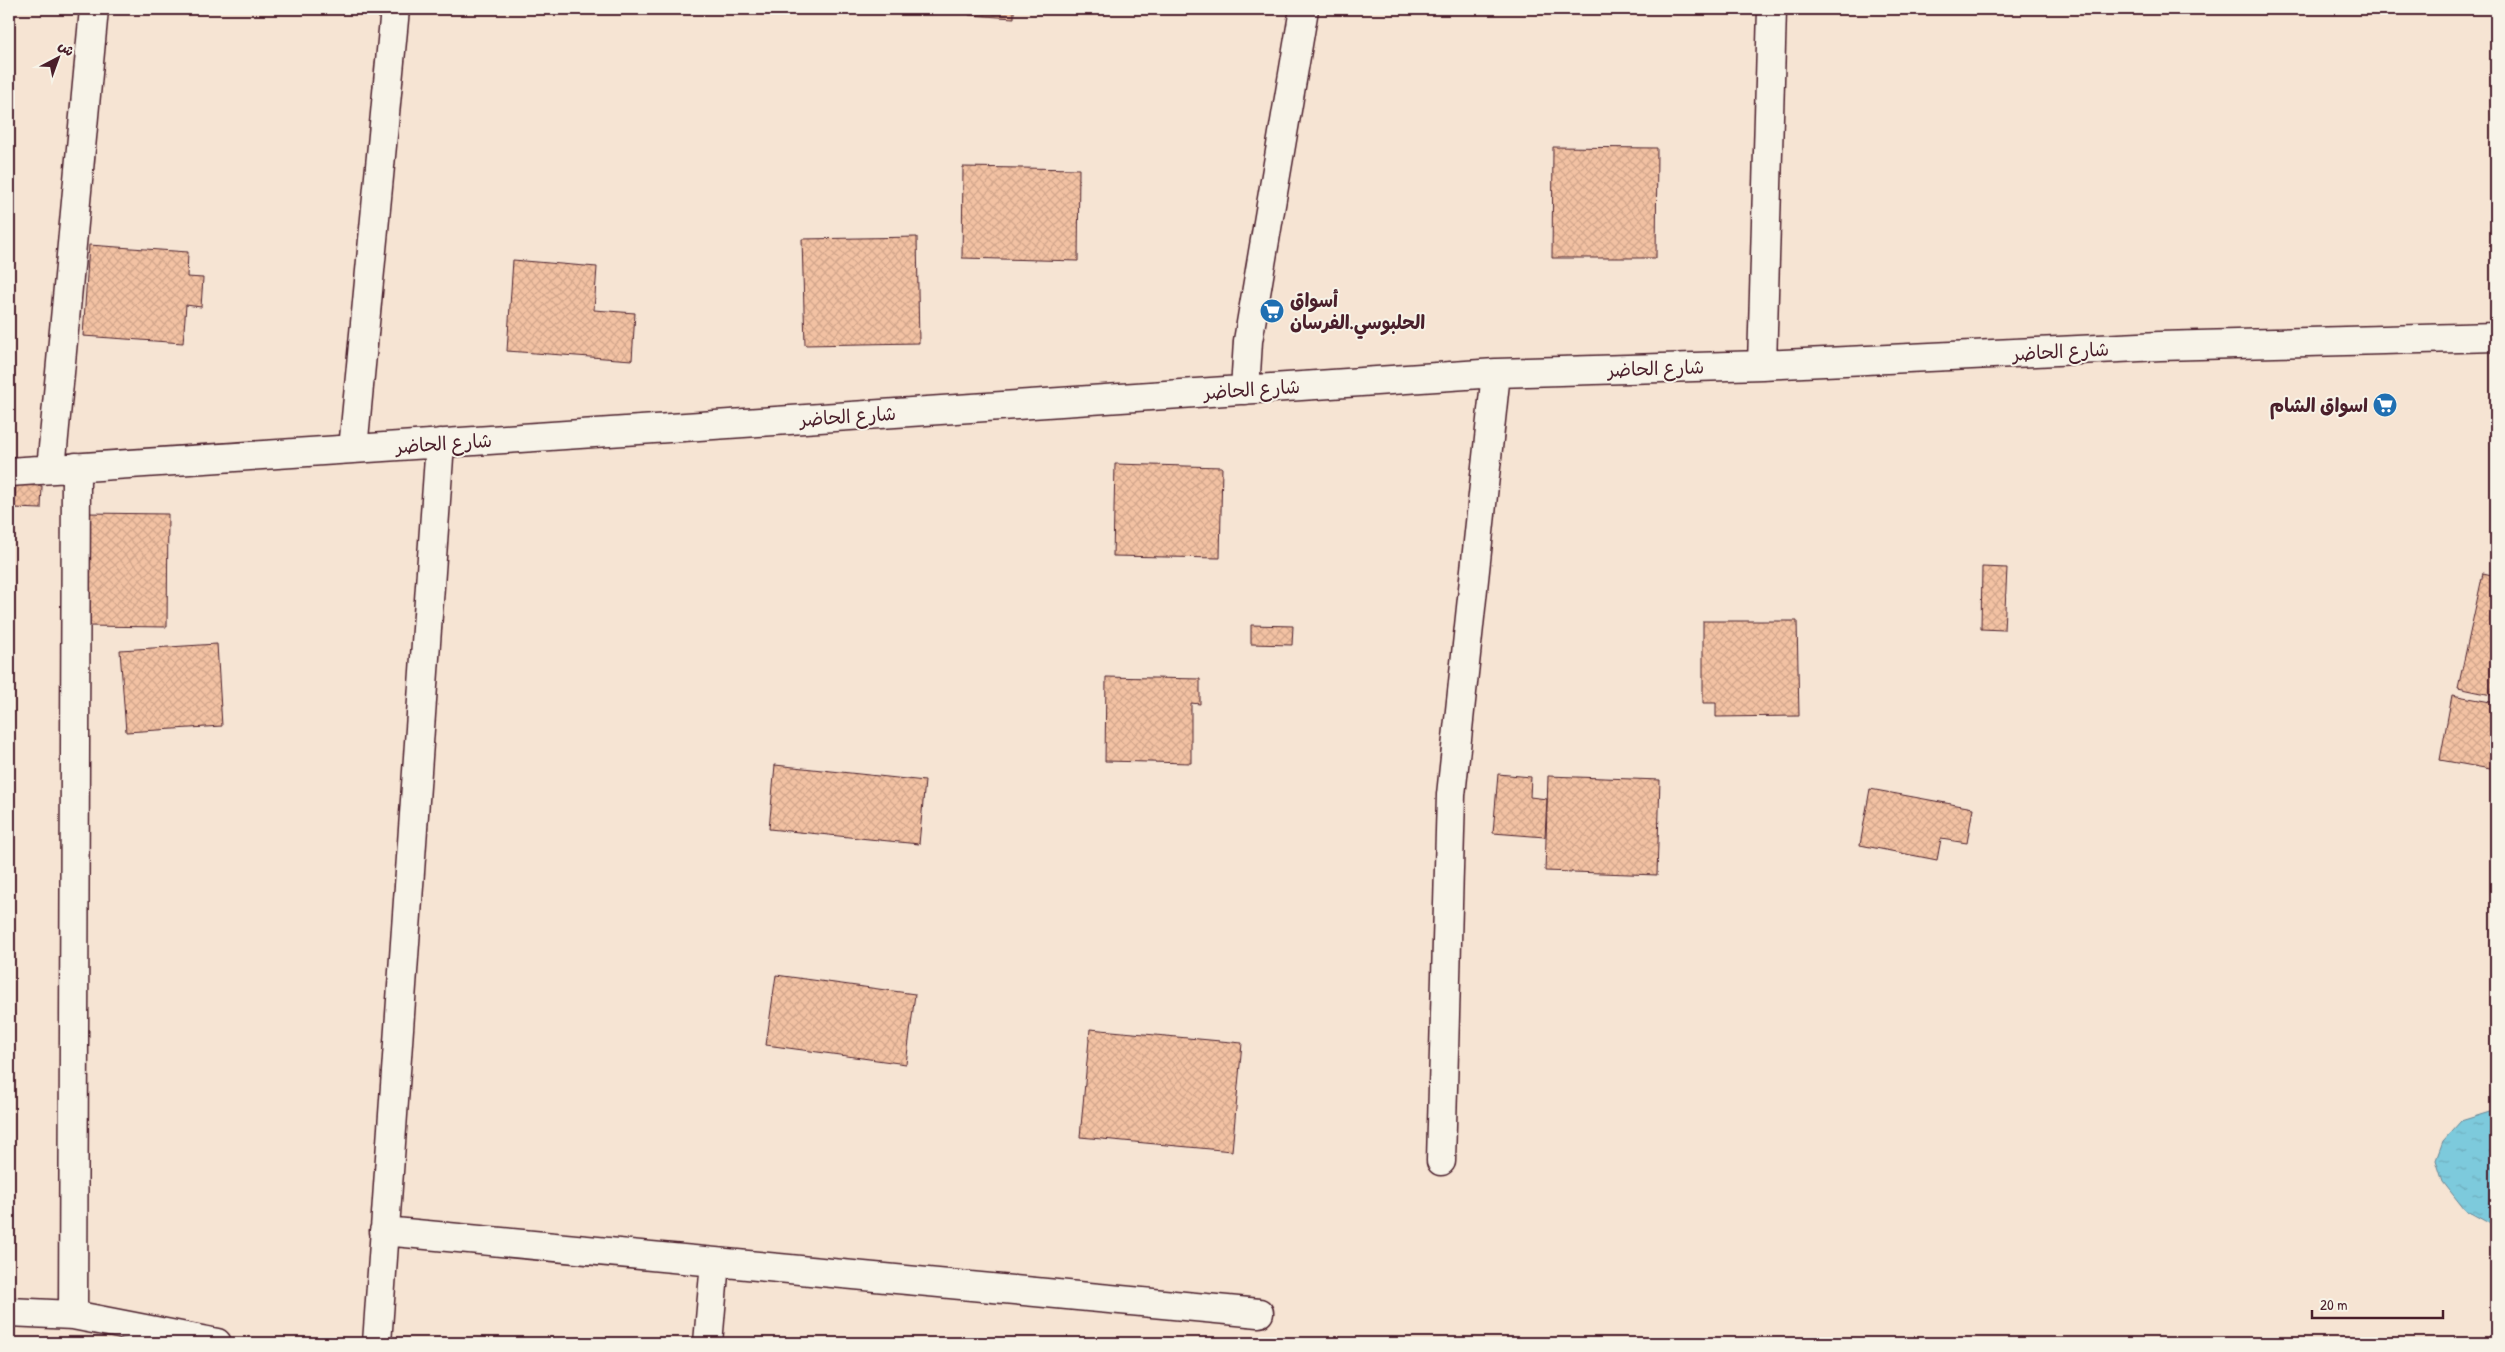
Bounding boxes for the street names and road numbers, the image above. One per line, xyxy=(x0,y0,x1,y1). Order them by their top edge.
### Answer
street label: شارع الحاضر xyxy=(2010,335,2110,368)
street label: شارع الحاضر xyxy=(1605,353,1705,384)
street label: شارع الحاضر xyxy=(1201,373,1301,406)
street label: شارع الحاضر xyxy=(797,400,897,433)
street label: شارع الحاضر xyxy=(393,427,493,460)

